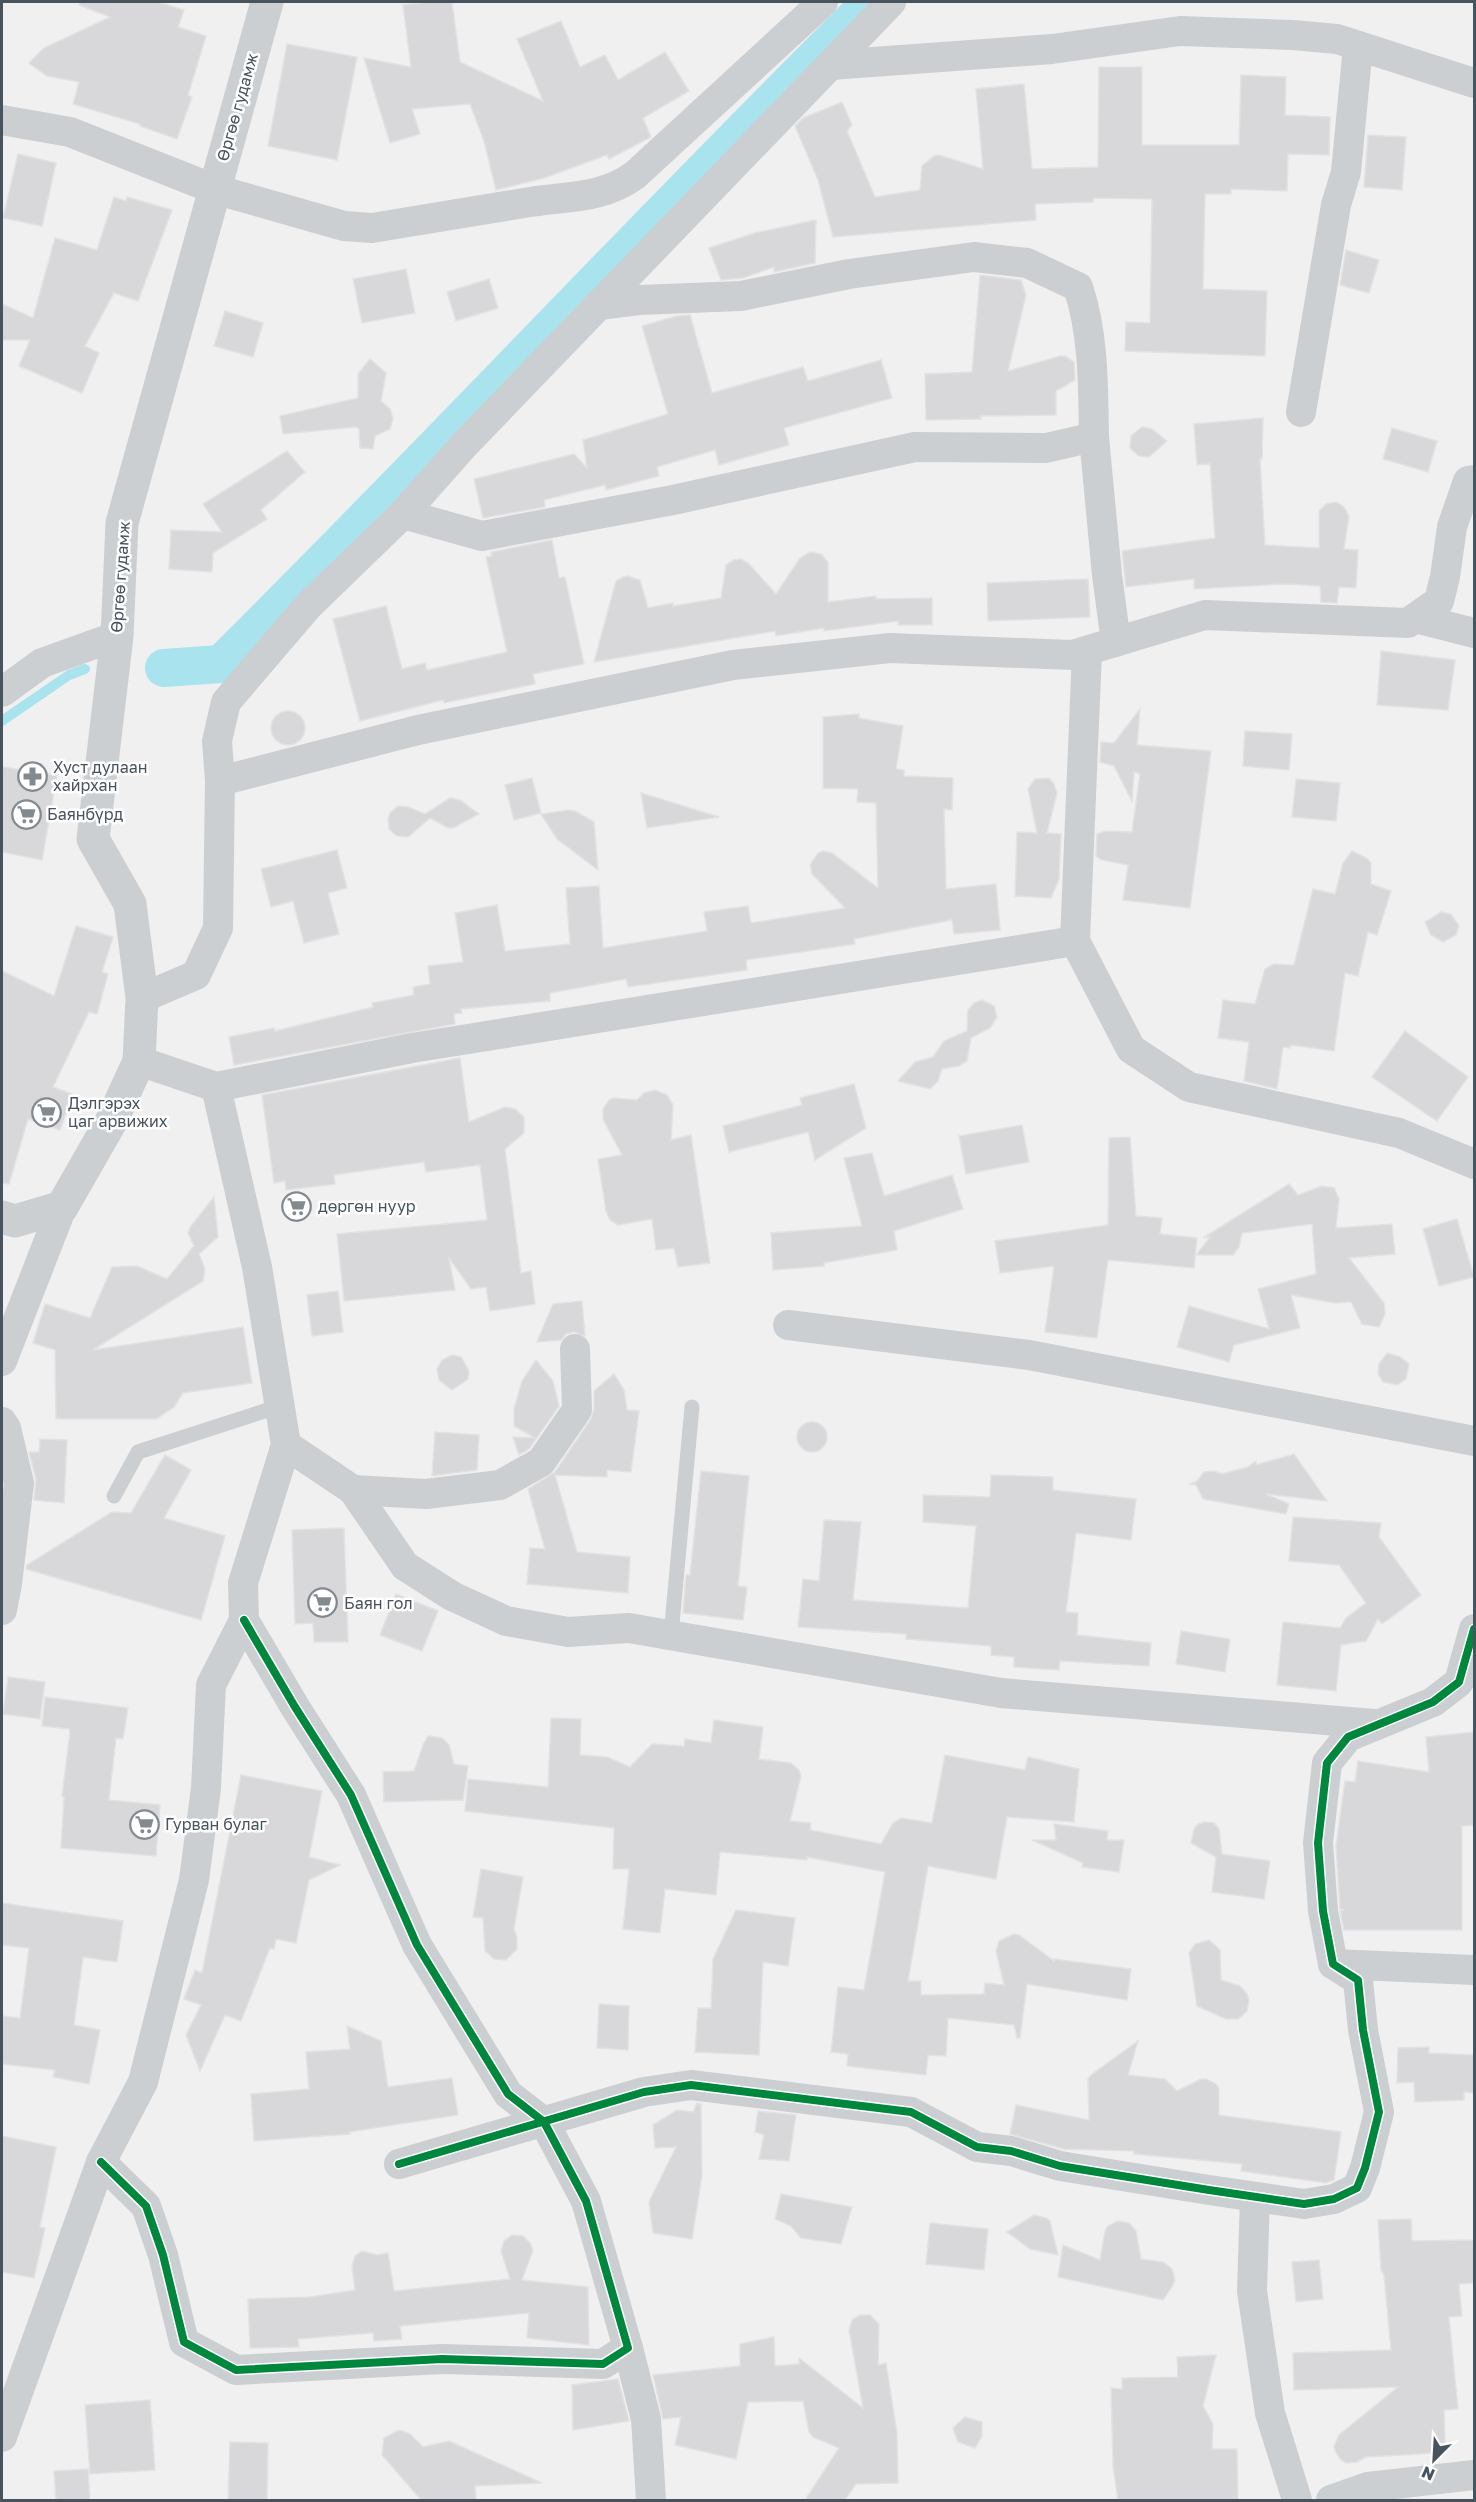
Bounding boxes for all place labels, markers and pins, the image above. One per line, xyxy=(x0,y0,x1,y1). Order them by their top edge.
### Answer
place label: Хуст дулаан хайрхан xyxy=(53,757,147,795)
pharmacy icon: Хуст дулаан хайрхан xyxy=(16,760,48,792)
supermarket icon: Баянбүрд xyxy=(10,798,42,830)
place label: Баянбүрд xyxy=(47,804,123,824)
place label: Дэлгэрэх цаг арвижих xyxy=(68,1093,168,1131)
supermarket icon: Дэлгэрэх цаг арвижих xyxy=(31,1096,63,1128)
supermarket icon: дөргөн нуур xyxy=(281,1190,313,1222)
place label: дөргөн нуур xyxy=(318,1196,416,1216)
supermarket icon: Баян гол xyxy=(307,1587,339,1619)
place label: Баян гол xyxy=(344,1593,413,1613)
supermarket icon: Гурван булаг xyxy=(128,1808,160,1840)
place label: Гурван булаг xyxy=(165,1814,268,1834)

